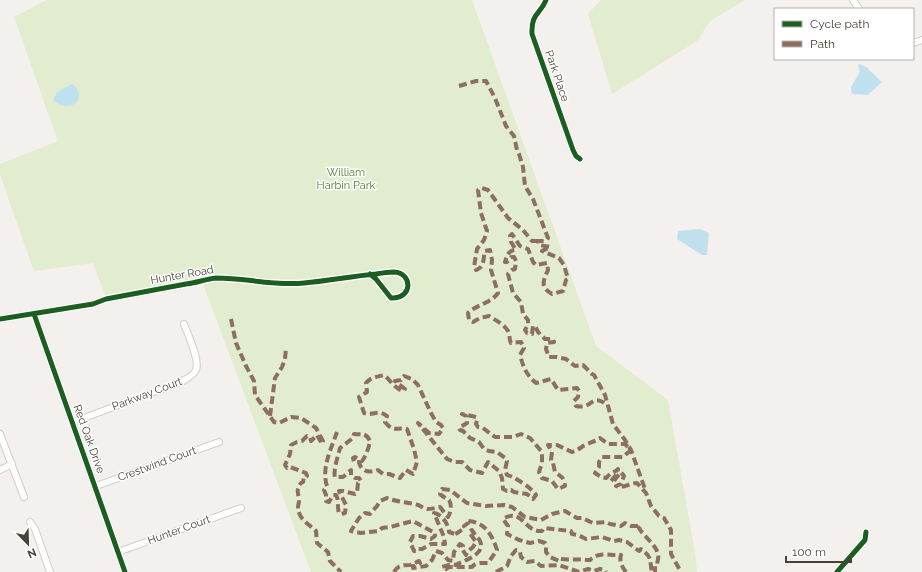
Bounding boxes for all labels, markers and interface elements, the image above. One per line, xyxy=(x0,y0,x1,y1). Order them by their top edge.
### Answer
legend xyxy=(774,8,914,60)
text: Cycle path xyxy=(810,17,869,31)
text: Path xyxy=(810,37,835,51)
street label: Park Place xyxy=(542,49,572,104)
park label: William Harbin Park xyxy=(317,166,376,192)
street label: Hunter Road xyxy=(149,263,215,287)
street label: Parkway Court xyxy=(110,375,184,413)
street label: Red Oak Drive xyxy=(71,403,108,476)
street label: Crestwind Court xyxy=(116,444,198,484)
street label: Hunter Court xyxy=(146,513,212,547)
north arrow xyxy=(8,524,48,564)
scale bar xyxy=(786,538,851,564)
text: N xyxy=(25,545,38,560)
text: 100 m xyxy=(792,545,826,559)

